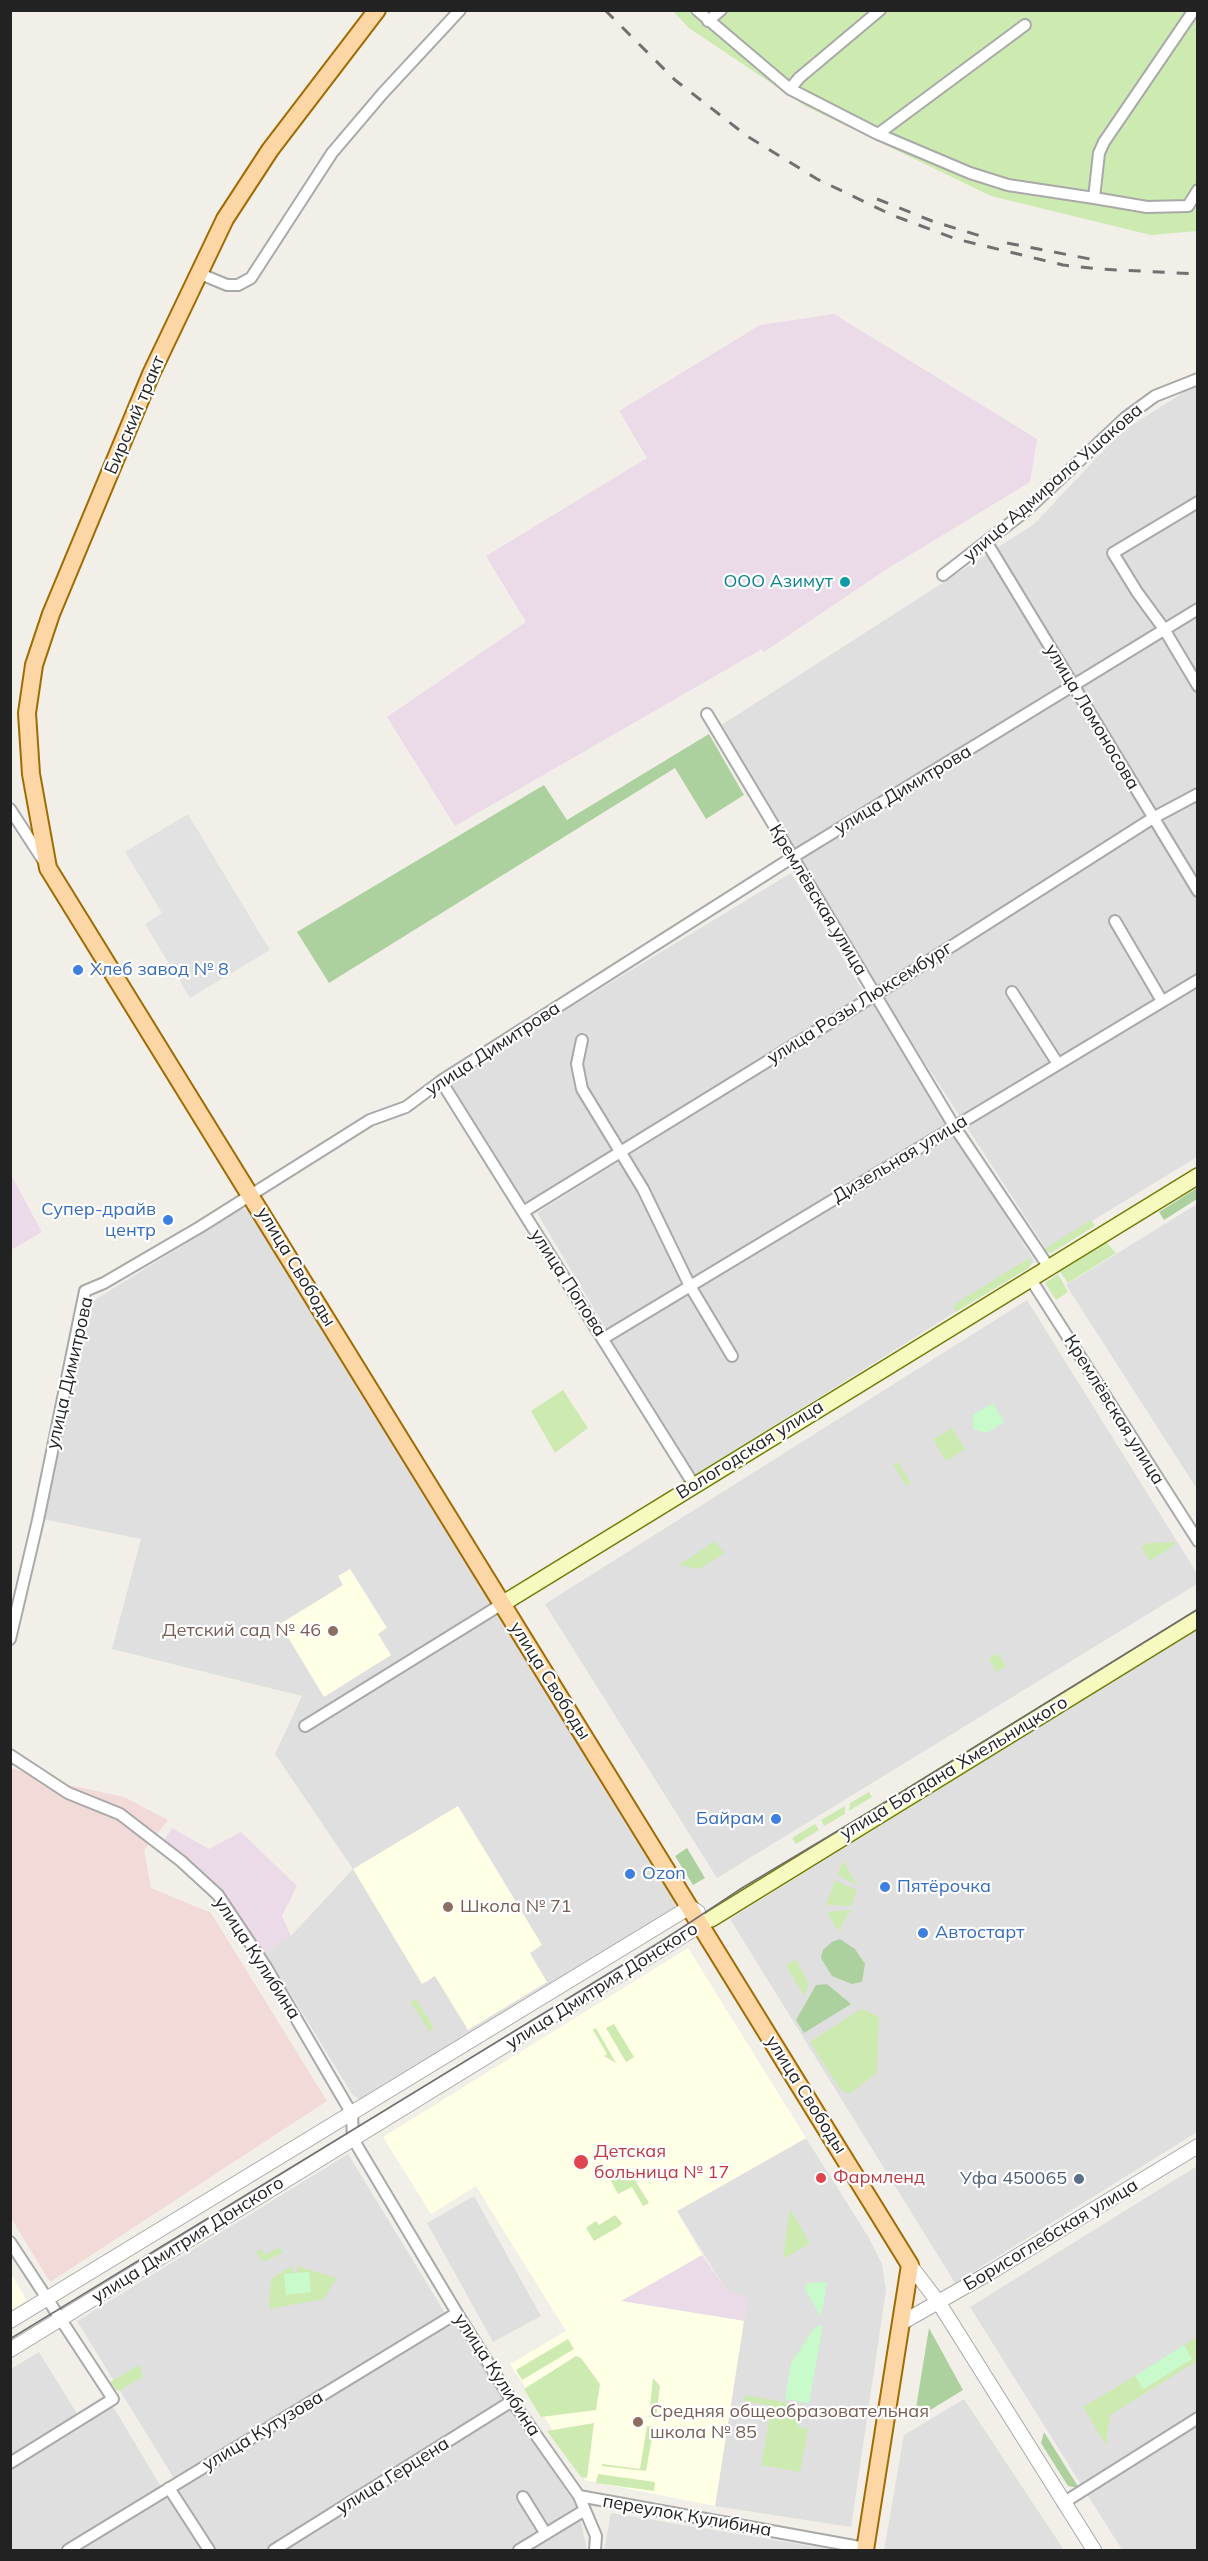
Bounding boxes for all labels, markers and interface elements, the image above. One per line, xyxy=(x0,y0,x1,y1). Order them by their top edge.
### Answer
street label: Бирский тракт xyxy=(100,352,170,478)
street label: улица Адмирала Ушакова xyxy=(959,399,1147,567)
place label: ООО Азимут xyxy=(723,571,833,593)
marker: ООО Азимут xyxy=(838,575,852,589)
street label: улица Ломоносова xyxy=(1040,640,1144,794)
street label: улица Димитрова xyxy=(831,741,975,839)
street label: Кремлёвская улица xyxy=(764,821,872,979)
street label: улица Розы Люксембург xyxy=(763,937,957,1069)
place label: Хлеб завод № 8 xyxy=(90,959,229,981)
marker: Хлеб завод № 8 xyxy=(71,963,85,977)
street label: улица Димитрова xyxy=(422,998,564,1100)
street label: Дизельная улица xyxy=(829,1110,971,1208)
place label: Супер-драйв центр xyxy=(41,1199,156,1242)
street label: улица Свободы xyxy=(252,1203,340,1331)
marker: Супер-драйв центр xyxy=(161,1213,175,1227)
street label: улица Попова xyxy=(525,1225,611,1341)
street label: улица Димитрова xyxy=(42,1295,98,1451)
street label: Кремлёвская улица xyxy=(1059,1331,1169,1489)
street label: Вологодская улица xyxy=(672,1396,828,1504)
street label: улица Свободы xyxy=(505,1618,595,1744)
place label: Детский сад № 46 xyxy=(162,1620,321,1642)
marker: Детский сад № 46 xyxy=(326,1624,340,1638)
street label: улица Богдана Хмельницкого xyxy=(836,1691,1072,1845)
place label: Байрам xyxy=(696,1808,764,1830)
marker: Байрам xyxy=(769,1812,783,1826)
place label: Ozon xyxy=(642,1863,686,1885)
marker: Ozon xyxy=(623,1867,637,1881)
place label: Пятёрочка xyxy=(897,1876,991,1898)
marker: Пятёрочка xyxy=(878,1880,892,1894)
street label: улица Кулибина xyxy=(209,1893,305,2023)
place label: Школа № 71 xyxy=(460,1896,572,1918)
marker: Школа № 71 xyxy=(441,1900,455,1914)
street label: улица Дмитрия Донского xyxy=(502,1918,702,2054)
place label: Автостарт xyxy=(935,1922,1024,1944)
marker: Автостарт xyxy=(916,1926,930,1940)
street label: улица Свободы xyxy=(761,2032,851,2158)
place label: Детская больница № 17 xyxy=(594,2141,729,2184)
marker: Детская больница № 17 xyxy=(572,2153,590,2171)
place label: Фармленд xyxy=(833,2167,925,2189)
place label: Уфа 450065 xyxy=(960,2168,1067,2190)
marker: Фармленд xyxy=(814,2171,828,2185)
street label: улица Дмитрия Донского xyxy=(88,2172,288,2308)
marker: Уфа 450065 xyxy=(1072,2172,1086,2186)
street label: Борисоглебская улица xyxy=(960,2174,1142,2296)
street label: улица Кулибина xyxy=(449,2310,545,2440)
street label: улица Кутузова xyxy=(199,2386,327,2476)
place label: Средняя общеобразовательная школа № 85 xyxy=(650,2401,929,2444)
marker: Средняя общеобразовательная школа № 85 xyxy=(631,2415,645,2429)
street label: улица Герцена xyxy=(333,2433,453,2519)
street label: переулок Кулибина xyxy=(601,2491,773,2541)

